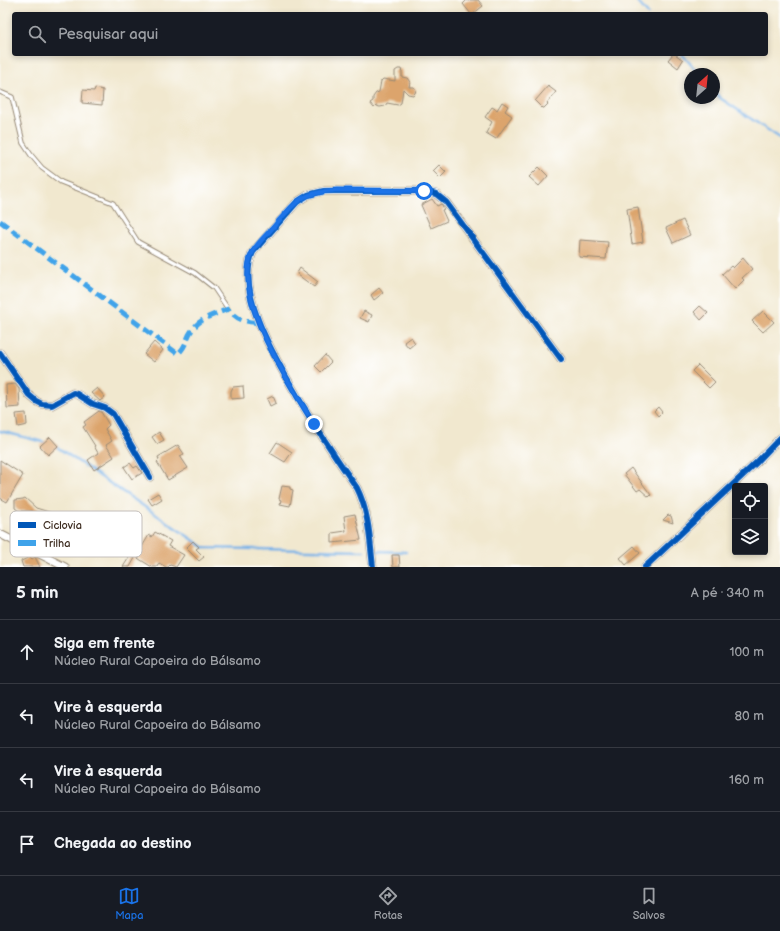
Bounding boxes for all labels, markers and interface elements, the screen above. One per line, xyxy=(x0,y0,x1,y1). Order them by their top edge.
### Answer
search box xyxy=(12,12,768,56)
icon: search xyxy=(26,23,48,45)
text: Pesquisar aqui xyxy=(58,25,158,44)
north arrow xyxy=(684,68,720,104)
route start xyxy=(415,182,433,200)
route end xyxy=(305,415,323,433)
map controls xyxy=(732,483,768,555)
button: locate xyxy=(732,483,768,519)
legend xyxy=(10,511,142,557)
text: Ciclovia xyxy=(43,519,82,532)
button: layers xyxy=(732,519,768,555)
text: Trilha xyxy=(43,537,70,550)
text: 5 min xyxy=(16,583,59,603)
text: A pé · 340 m xyxy=(691,585,764,601)
text: Siga em frente xyxy=(54,634,155,653)
icon: ahead xyxy=(16,641,38,663)
text: 100 m xyxy=(729,644,764,660)
text: Núcleo Rural Capoeira do Bálsamo xyxy=(54,653,261,669)
text: Vire à esquerda xyxy=(54,698,162,717)
icon: left xyxy=(16,705,38,727)
text: 80 m xyxy=(735,708,764,724)
text: Núcleo Rural Capoeira do Bálsamo xyxy=(54,717,261,733)
text: Vire à esquerda xyxy=(54,762,162,781)
icon: left xyxy=(16,769,38,791)
text: 160 m xyxy=(729,772,764,788)
text: Núcleo Rural Capoeira do Bálsamo xyxy=(54,781,261,797)
icon: arrive xyxy=(16,833,38,855)
text: Chegada ao destino xyxy=(54,834,192,853)
tab: Mapa xyxy=(115,885,143,922)
tab: Rotas xyxy=(374,885,402,922)
tab: Salvos xyxy=(633,885,665,922)

